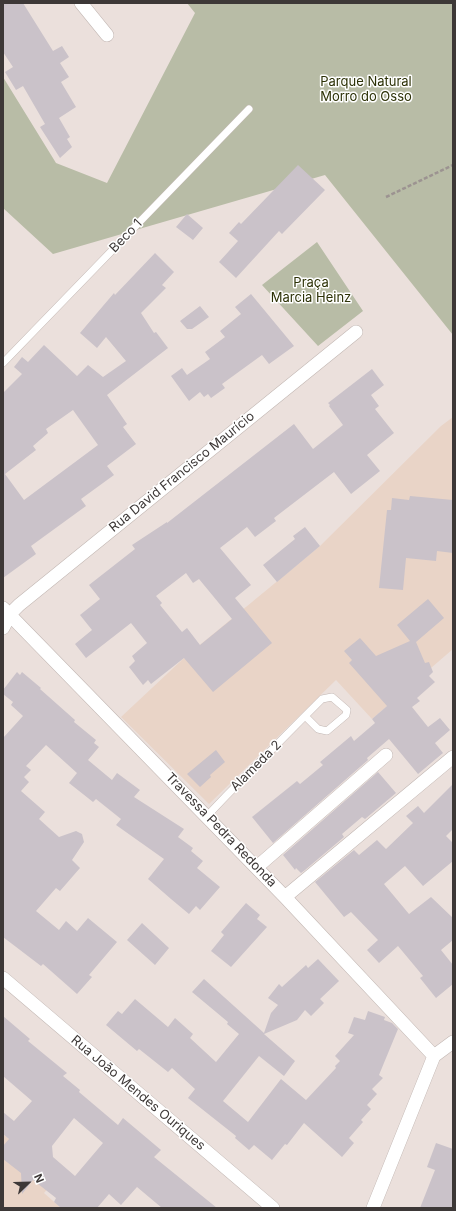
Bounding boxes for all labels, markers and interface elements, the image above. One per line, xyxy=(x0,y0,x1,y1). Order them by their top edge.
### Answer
park label: Parque Natural Morro do Osso xyxy=(320,74,412,105)
street label: Beco 1 xyxy=(106,216,146,256)
park label: Praça Marcia Heinz xyxy=(271,275,351,306)
street label: Rua David Francisco Maurício xyxy=(106,409,258,535)
street label: Alameda 2 xyxy=(227,737,285,795)
street label: Travessa Pedra Redonda xyxy=(162,770,280,890)
street label: Rua João Mendes Ouriques xyxy=(68,1032,208,1154)
north arrow xyxy=(8,1163,48,1203)
text: N xyxy=(31,1172,47,1185)

